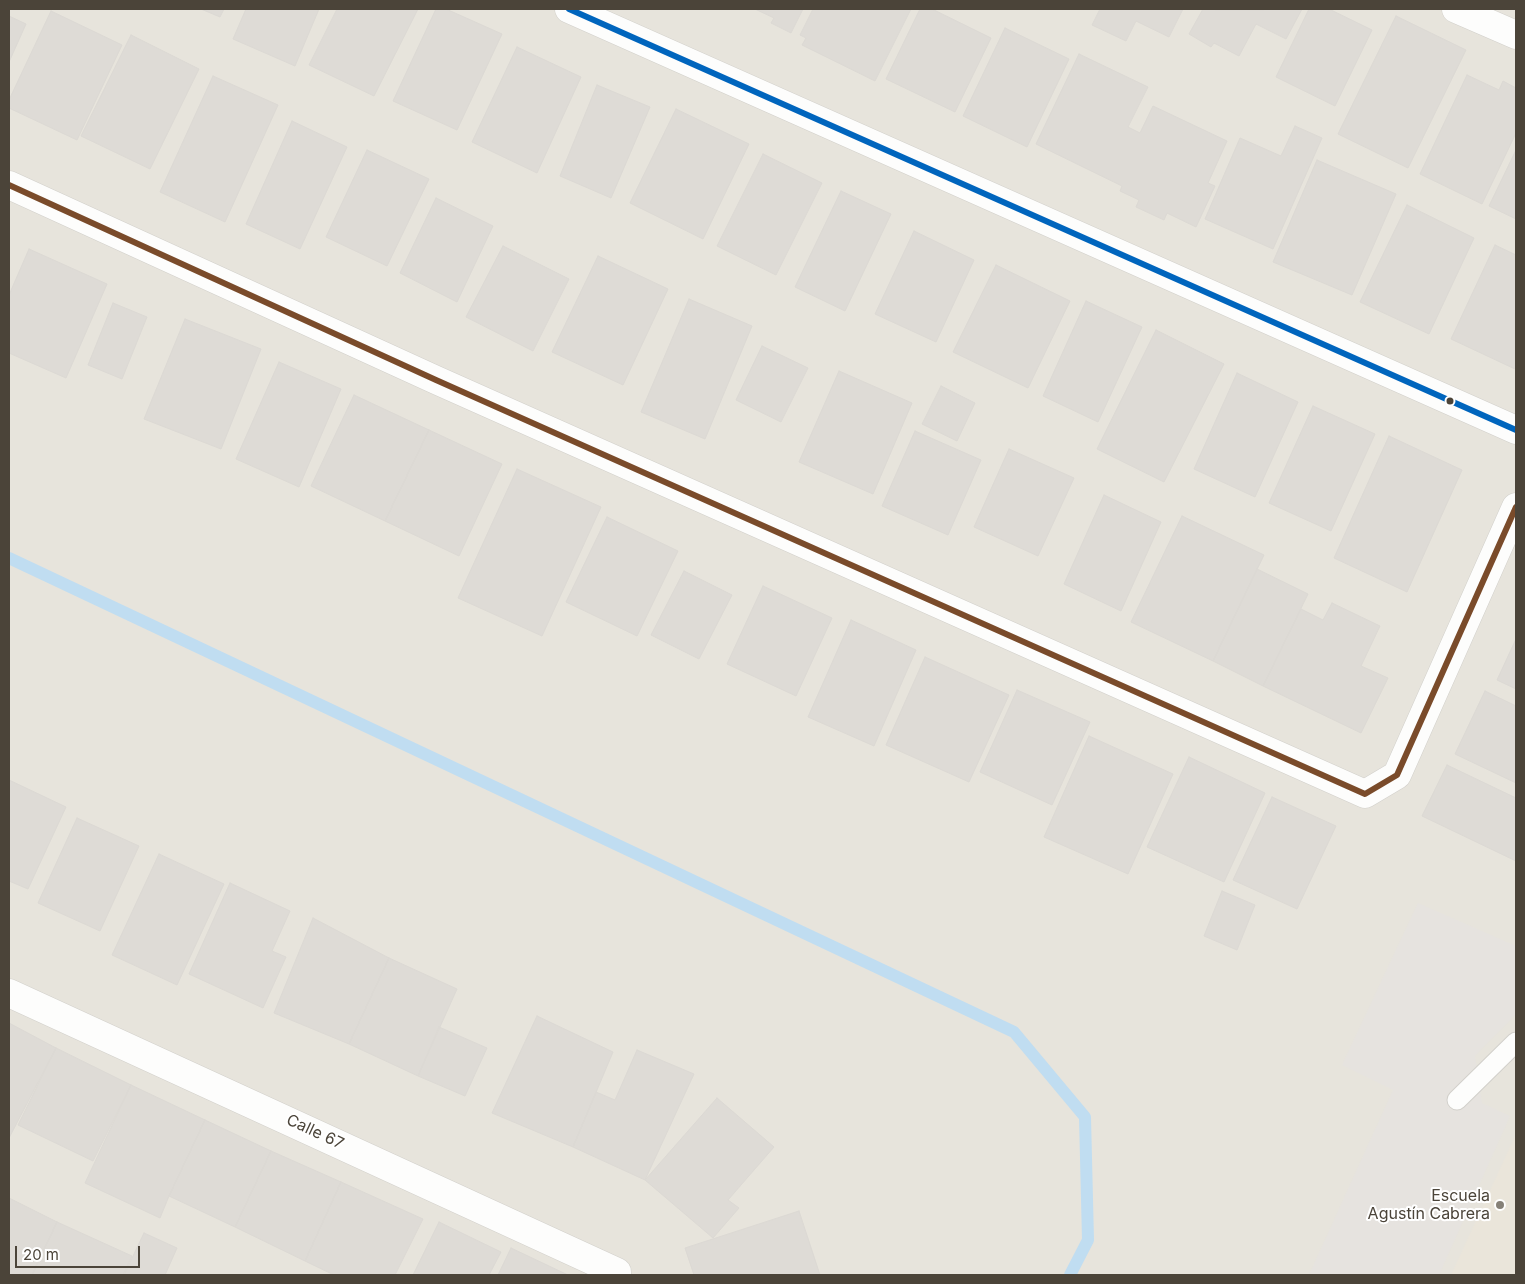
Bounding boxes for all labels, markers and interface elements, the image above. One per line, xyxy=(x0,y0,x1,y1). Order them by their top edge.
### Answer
unlabelled marker xyxy=(1445,396,1455,406)
street label: Calle 67 xyxy=(283,1110,347,1154)
place label: Escuela Agustín Cabrera xyxy=(1368,1186,1490,1224)
marker: Escuela Agustín Cabrera xyxy=(1494,1199,1506,1211)
scale bar xyxy=(18,1236,142,1268)
text: 20 m xyxy=(23,1245,59,1264)

